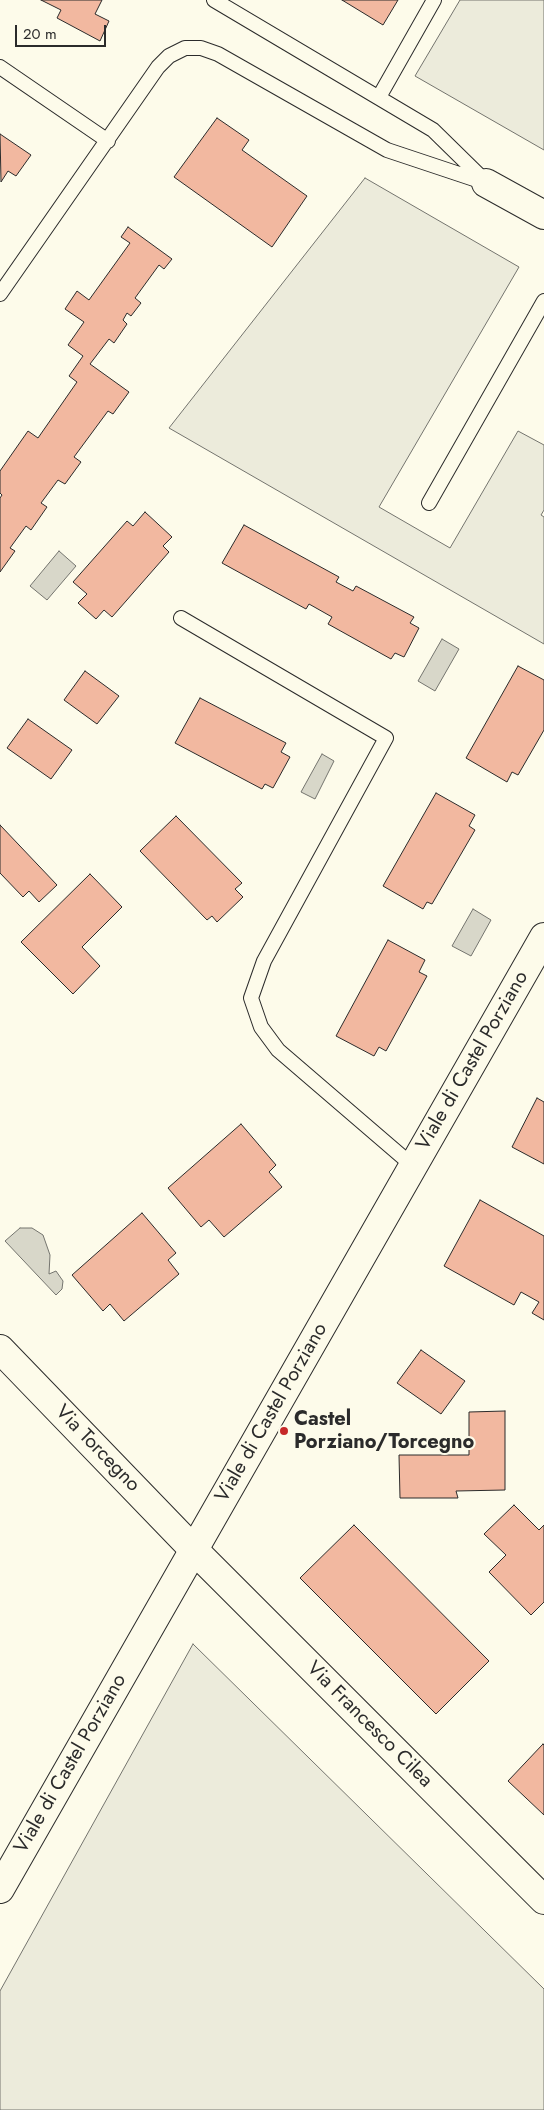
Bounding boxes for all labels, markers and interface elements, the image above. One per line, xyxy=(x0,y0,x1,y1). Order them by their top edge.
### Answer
scale bar xyxy=(18,15,109,47)
text: 20 m xyxy=(23,23,57,45)
street label: Viale di Castel Porziano xyxy=(412,967,534,1155)
street label: Viale di Castel Porziano xyxy=(211,1319,333,1507)
street label: Via Torcegno xyxy=(50,1401,144,1497)
place label: Castel Porziano/Torcegno xyxy=(294,1408,474,1455)
marker: Castel Porziano/Torcegno xyxy=(278,1425,290,1437)
street label: Via Francesco Cilea xyxy=(301,1657,437,1793)
street label: Viale di Castel Porziano xyxy=(10,1670,132,1858)

